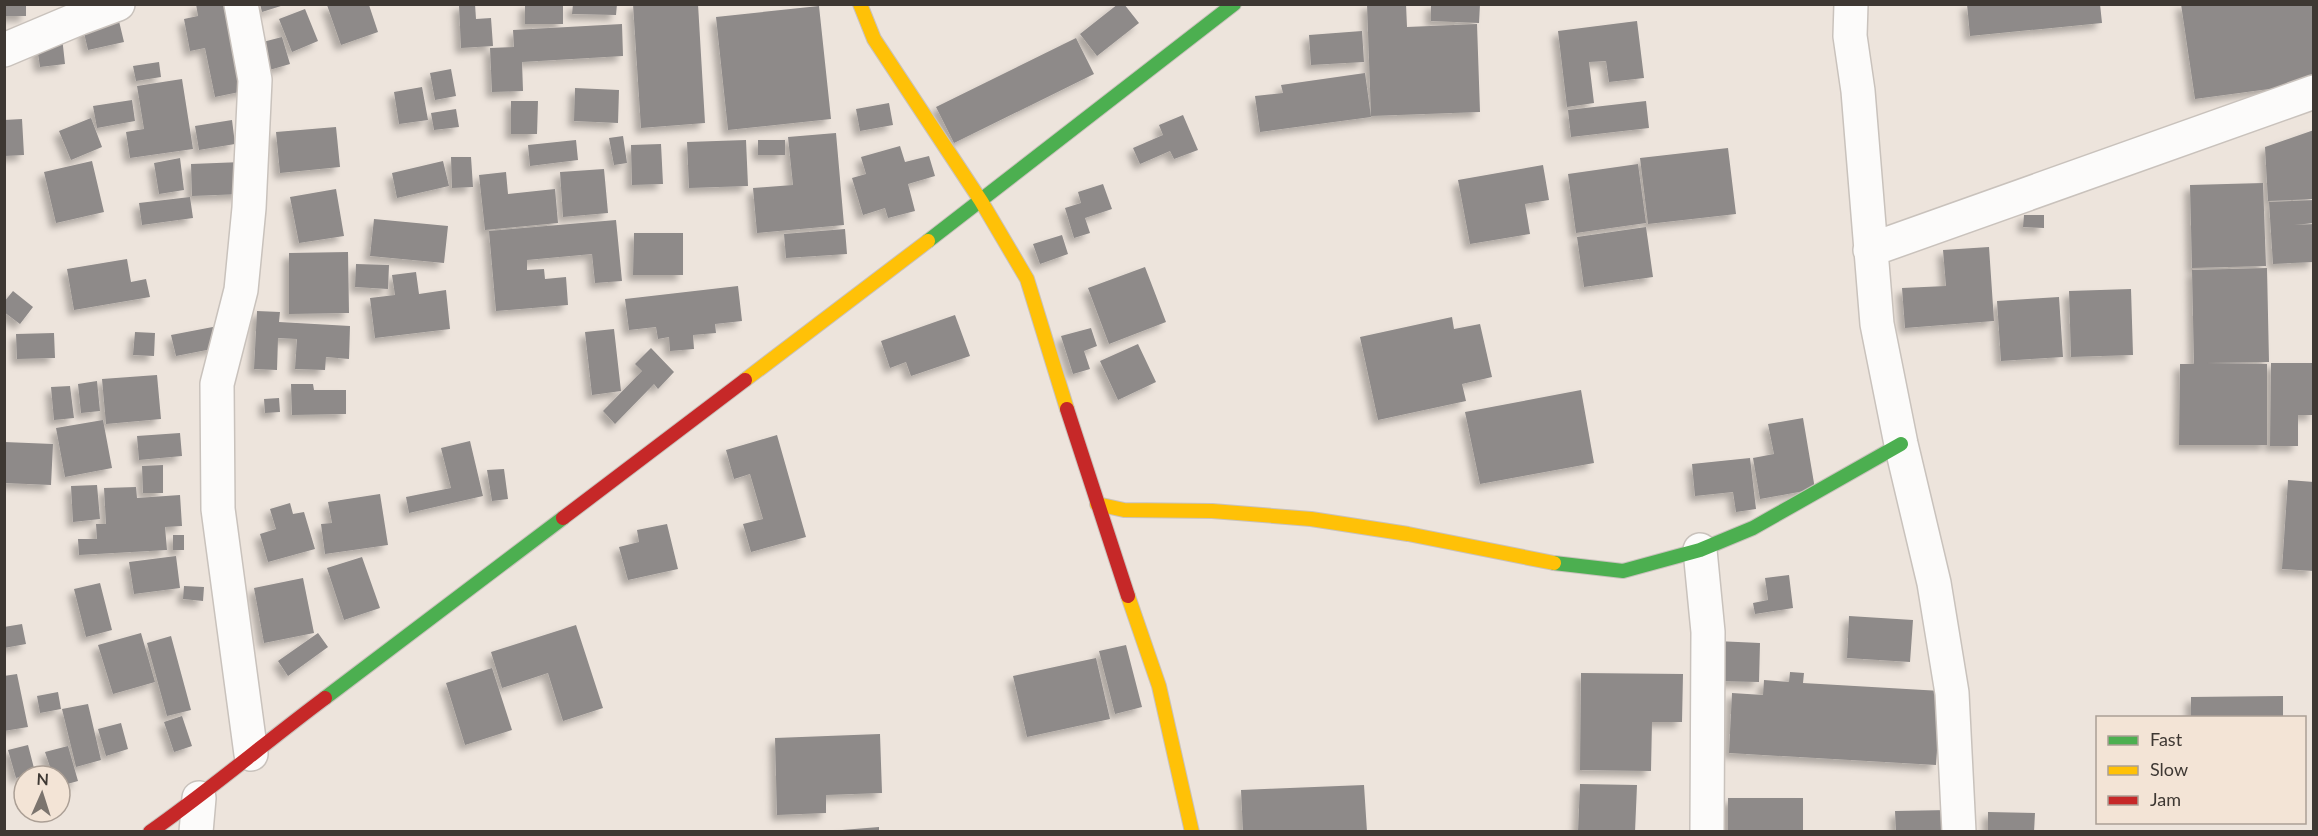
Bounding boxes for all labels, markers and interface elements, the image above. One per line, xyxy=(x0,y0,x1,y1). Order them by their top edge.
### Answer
legend xyxy=(2096,716,2306,824)
text: Fast xyxy=(2150,728,2183,750)
text: Slow xyxy=(2150,758,2188,780)
north arrow xyxy=(12,764,72,824)
text: N xyxy=(36,769,49,788)
text: Jam xyxy=(2150,788,2181,810)

